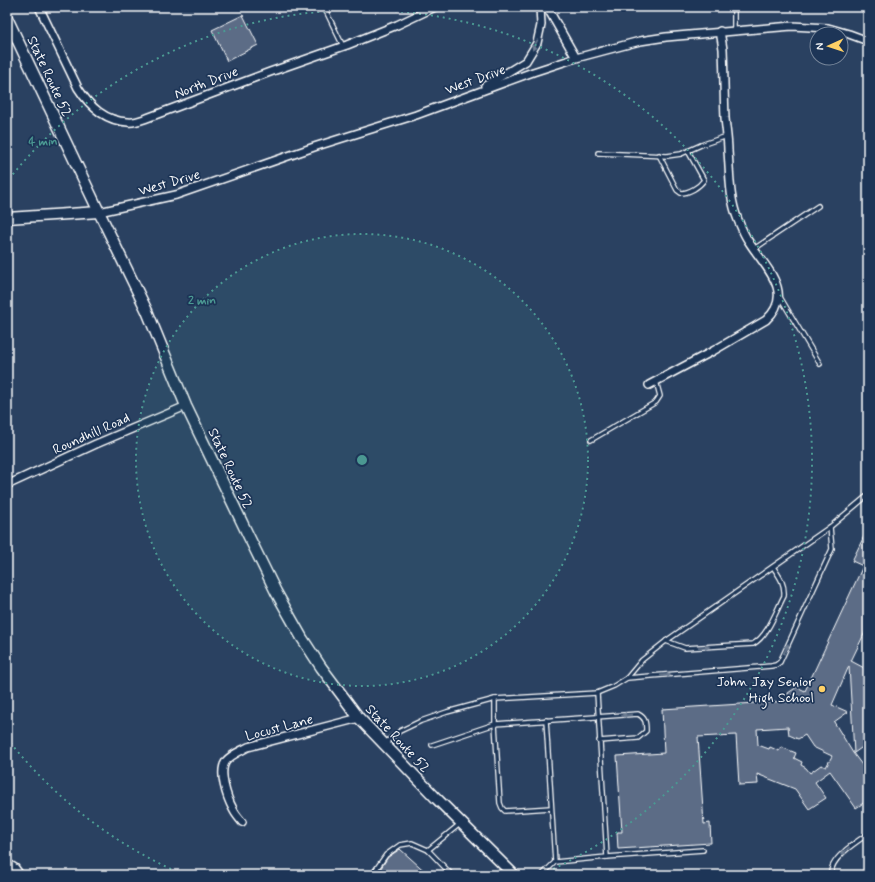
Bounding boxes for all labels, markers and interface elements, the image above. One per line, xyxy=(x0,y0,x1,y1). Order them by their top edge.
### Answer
north arrow xyxy=(809,26,849,66)
street label: State Route 52 xyxy=(23,33,76,120)
one-way arrow xyxy=(532,39,538,51)
text: N xyxy=(813,42,827,50)
street label: West Drive xyxy=(443,61,508,99)
street label: North Drive xyxy=(172,63,241,103)
text: 4 min xyxy=(28,134,58,150)
street label: West Drive xyxy=(136,166,202,200)
text: 2 min xyxy=(188,293,216,309)
street label: Roundhill Road xyxy=(50,409,133,459)
street label: State Route 52 xyxy=(204,425,257,512)
centre of rings xyxy=(355,453,369,467)
one-way arrow xyxy=(698,643,710,650)
one-way arrow xyxy=(783,643,789,655)
one-way arrow xyxy=(660,671,672,678)
place label: John Jay Senior High School xyxy=(716,673,814,709)
marker: John Jay Senior High School xyxy=(817,684,827,694)
street label: State Route 52 xyxy=(361,701,434,777)
street label: Locust Lane xyxy=(243,710,315,746)
one-way arrow xyxy=(621,712,633,719)
one-way arrow xyxy=(840,847,850,856)

